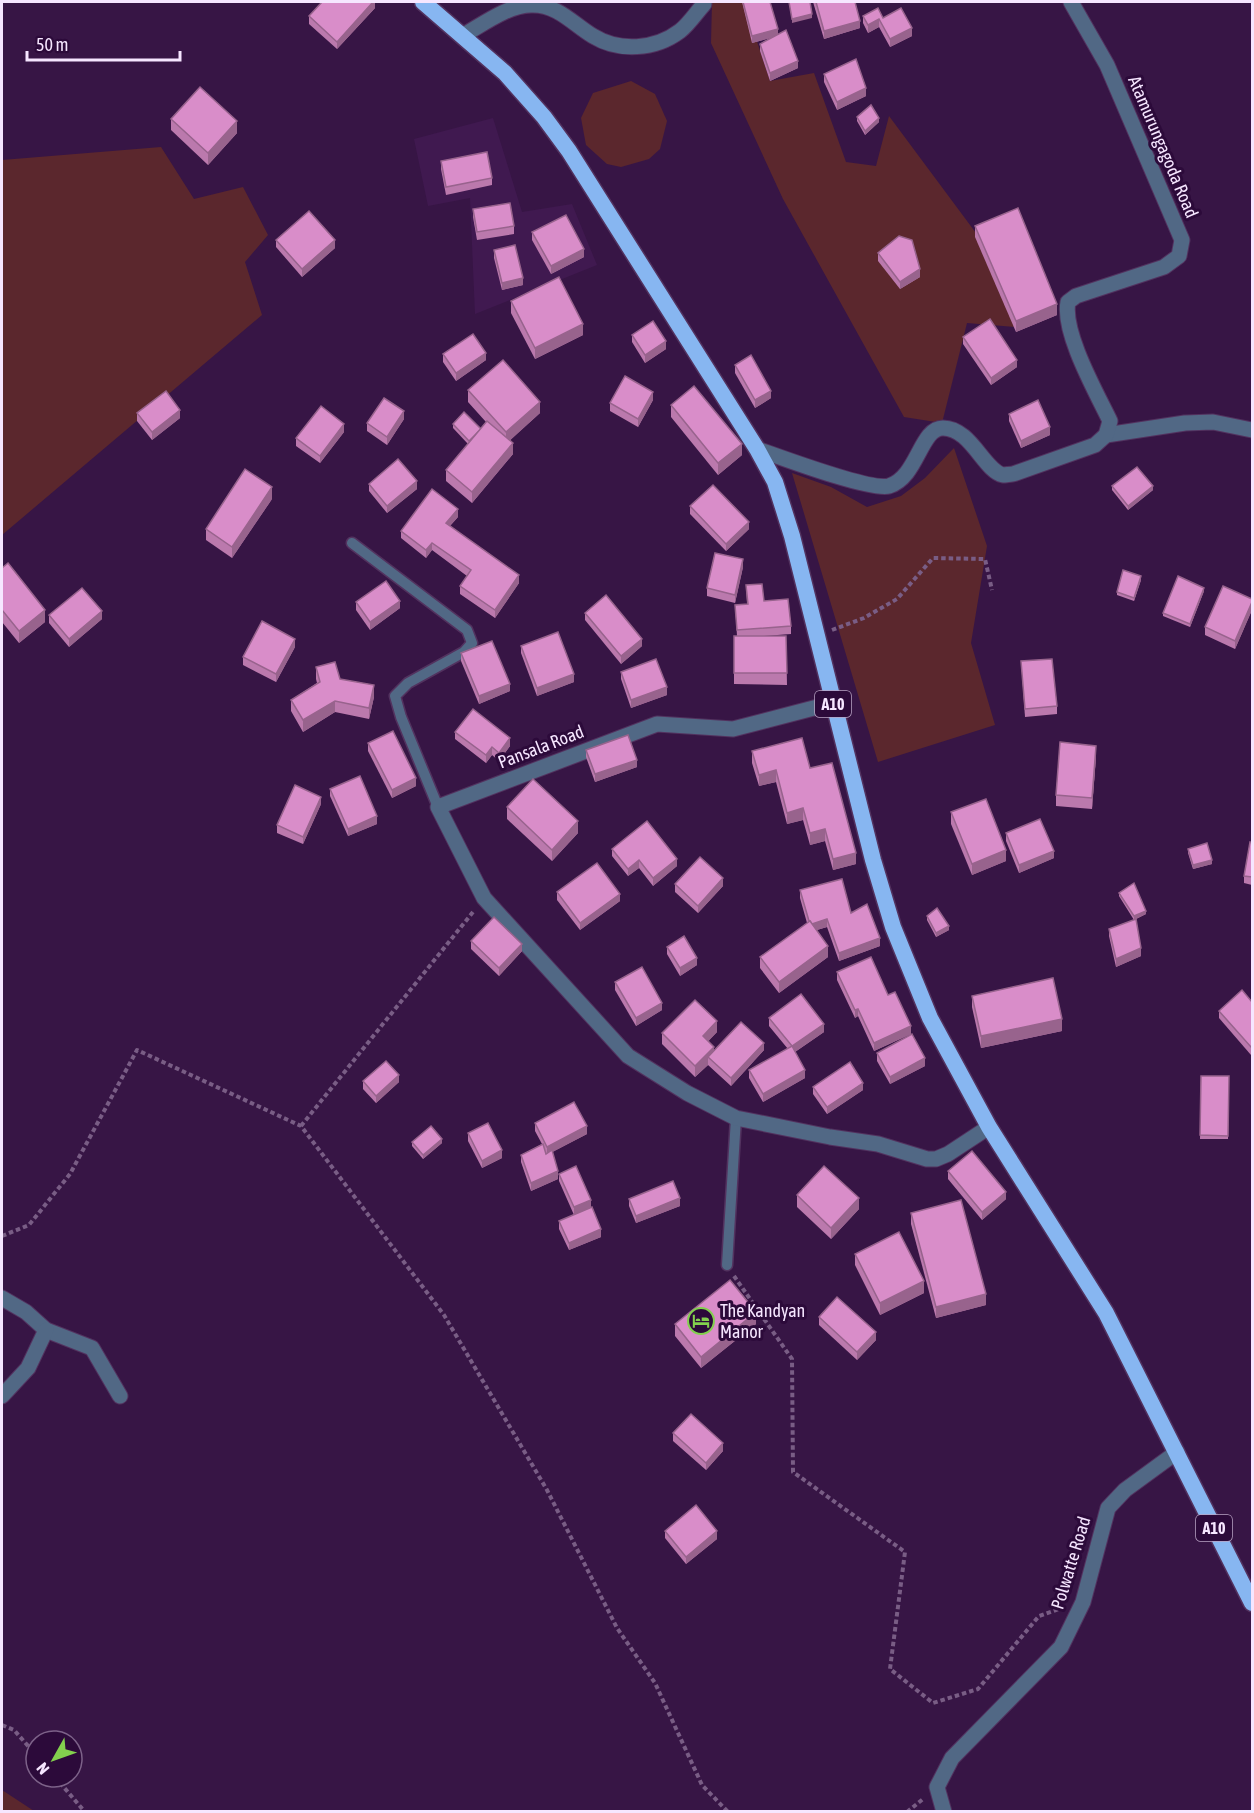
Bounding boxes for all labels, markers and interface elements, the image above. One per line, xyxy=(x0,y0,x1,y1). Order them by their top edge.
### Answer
scale bar xyxy=(27,24,180,62)
text: 50 m xyxy=(36,34,68,55)
street label: Atamurungagoda Road xyxy=(1124,73,1203,221)
road number: A10 xyxy=(815,691,851,717)
street label: Pansala Road xyxy=(495,721,587,773)
place label: The Kandyan Manor xyxy=(720,1300,805,1342)
hotel icon: The Kandyan Manor xyxy=(686,1306,716,1336)
street label: Polwatte Road xyxy=(1046,1514,1095,1612)
road number: A10 xyxy=(1196,1515,1232,1541)
north arrow xyxy=(24,1729,84,1789)
text: N xyxy=(33,1759,52,1778)

